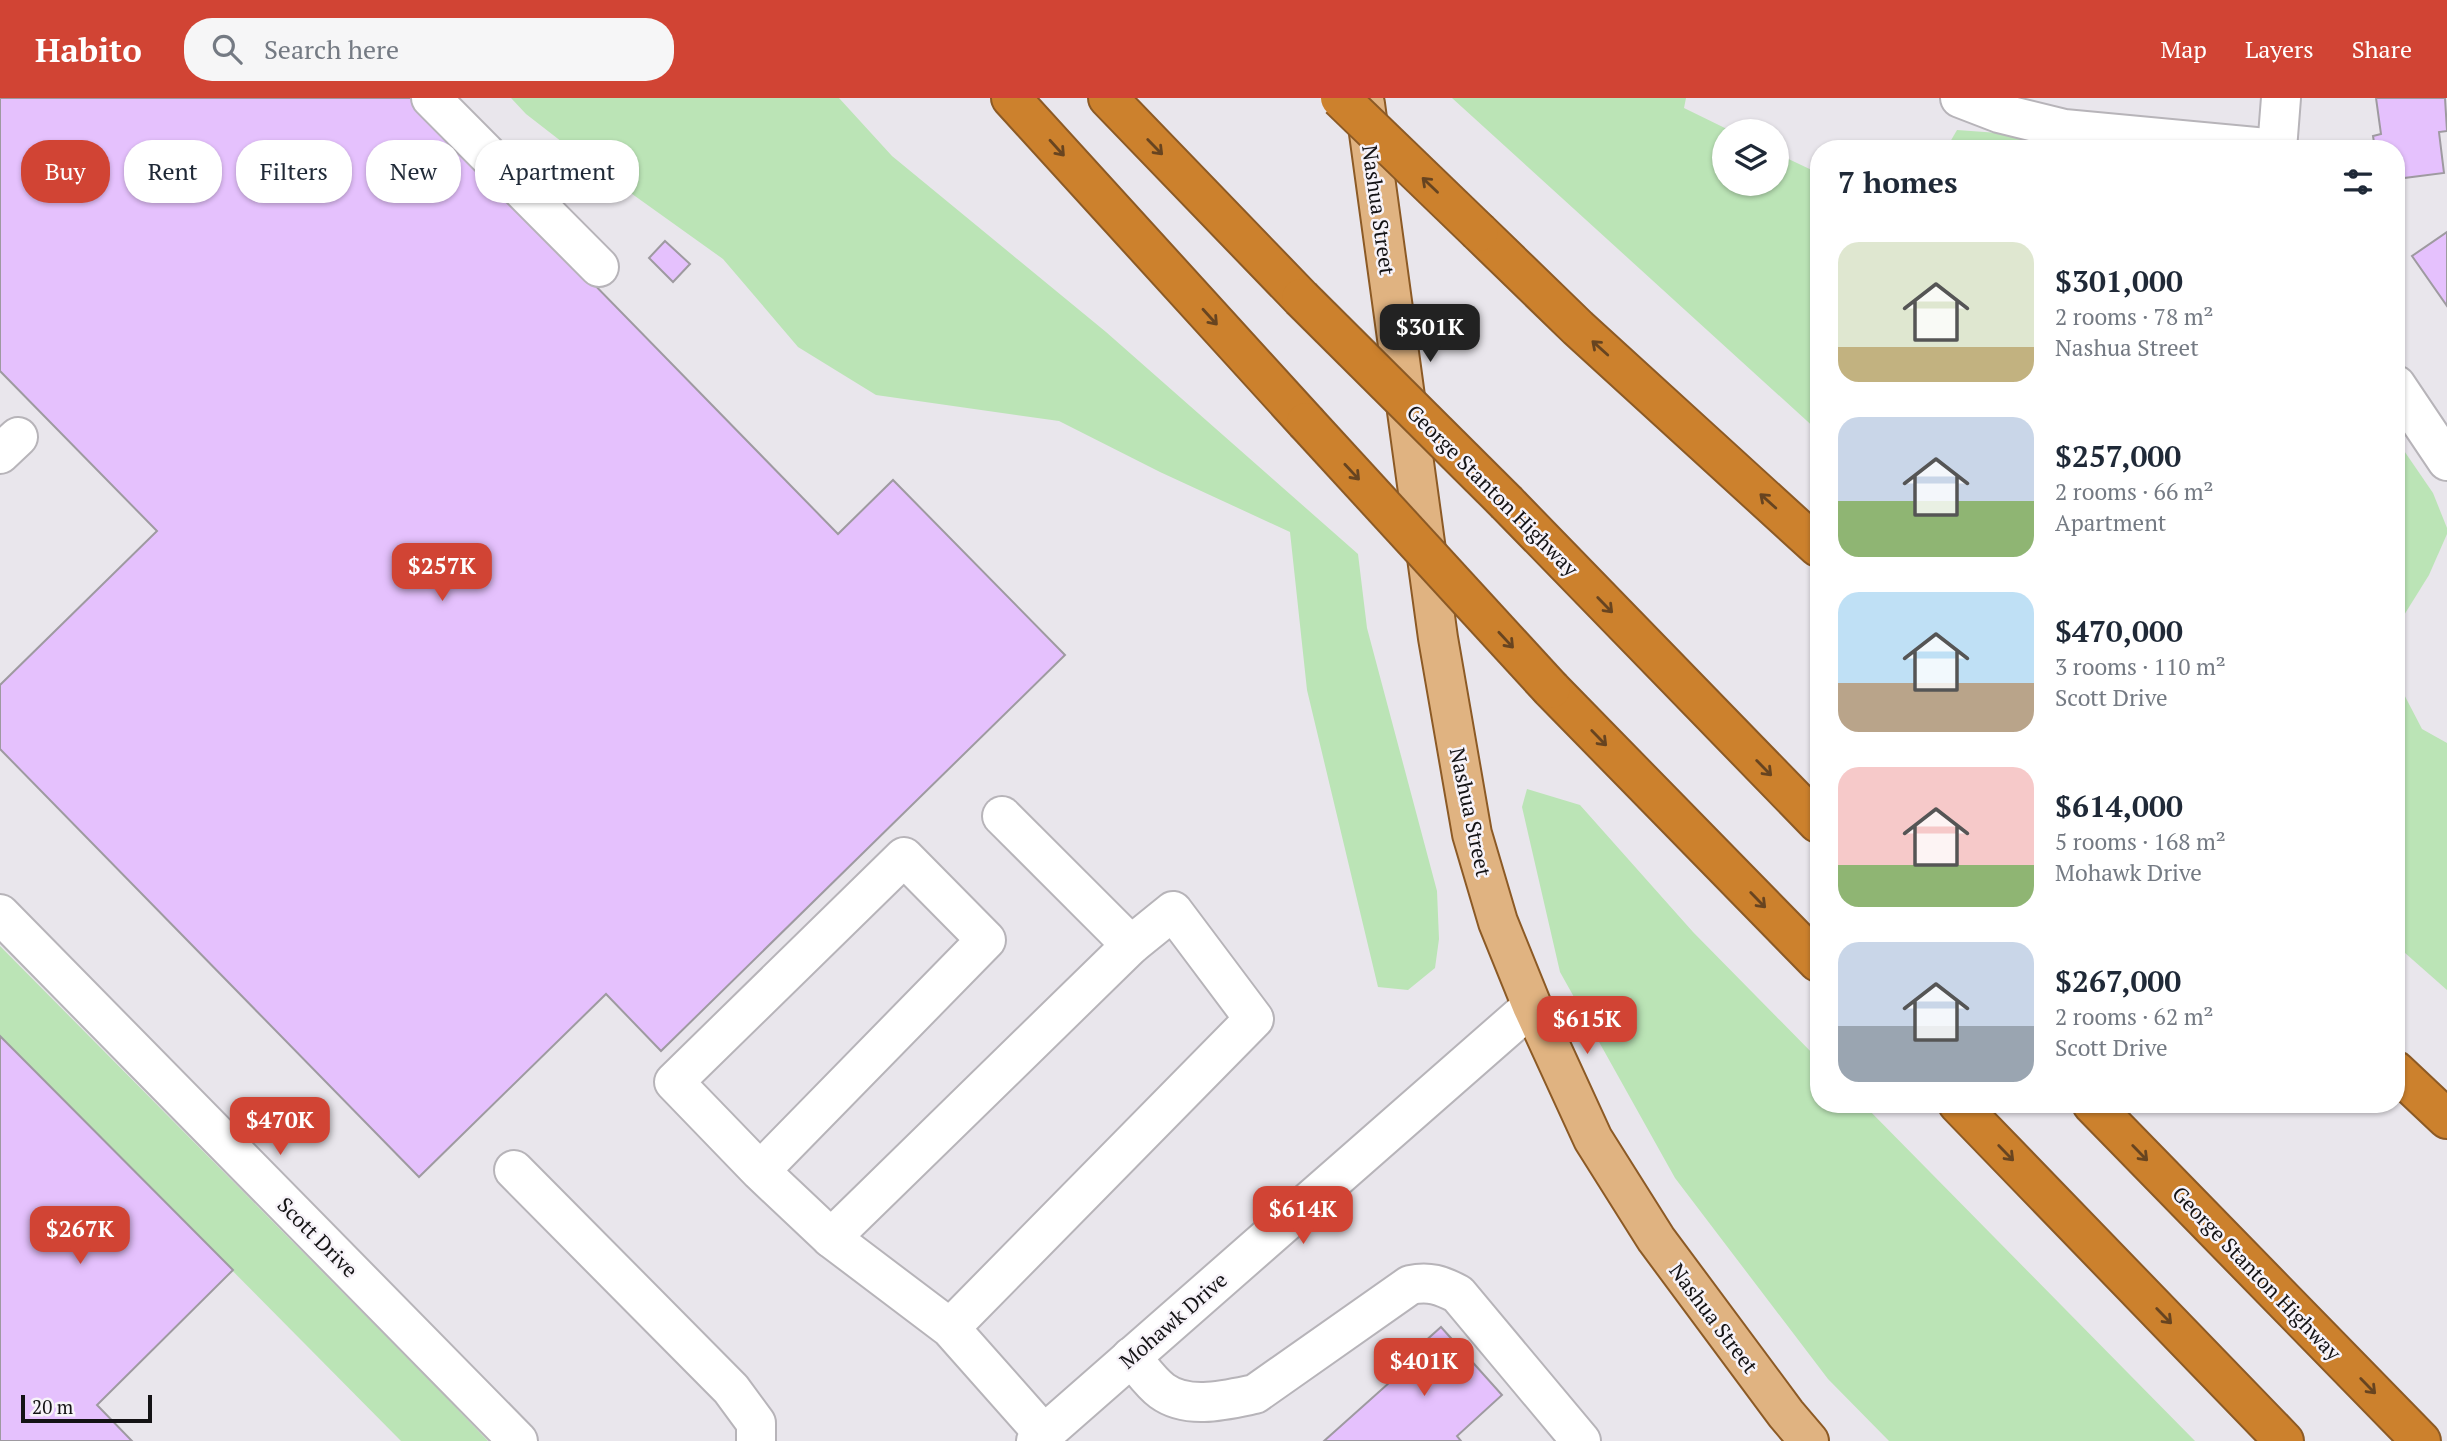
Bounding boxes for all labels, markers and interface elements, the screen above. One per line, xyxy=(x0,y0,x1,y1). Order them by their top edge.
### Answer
search box xyxy=(184,18,674,81)
text: Habito xyxy=(35,28,142,71)
icon: search xyxy=(208,30,246,68)
text: Search here xyxy=(264,32,399,66)
text: Map xyxy=(2160,33,2207,65)
text: Layers xyxy=(2245,33,2314,65)
text: Share xyxy=(2352,33,2412,65)
map controls xyxy=(1712,119,1789,196)
button: layers xyxy=(1712,119,1789,196)
one-way arrow xyxy=(1147,138,1164,155)
one-way arrow xyxy=(1049,139,1065,157)
chip: Buy xyxy=(21,140,110,203)
chip: Rent xyxy=(124,140,222,203)
chip: Filters xyxy=(236,140,352,203)
chip: New xyxy=(366,140,461,203)
chip: Apartment xyxy=(475,140,639,203)
street label: Nashua Street xyxy=(1356,143,1402,277)
text: 7 homes xyxy=(1838,162,1957,202)
icon: filters xyxy=(2339,163,2377,201)
one-way arrow xyxy=(1422,177,1439,194)
text: $301,000 xyxy=(2055,261,2183,301)
icon: home xyxy=(1894,270,1978,354)
text: 2 rooms · 78 m² xyxy=(2055,301,2214,332)
pin: $301K xyxy=(1381,304,1479,364)
one-way arrow xyxy=(1202,308,1218,326)
text: $301K xyxy=(1396,311,1464,342)
text: Nashua Street xyxy=(2055,332,2199,363)
one-way arrow xyxy=(1591,340,1609,356)
street label: George Stanton Highway xyxy=(1401,398,1585,582)
text: $257,000 xyxy=(2055,436,2181,476)
icon: home xyxy=(1894,445,1978,529)
one-way arrow xyxy=(1344,463,1360,481)
text: 2 rooms · 66 m² xyxy=(2055,476,2214,507)
one-way arrow xyxy=(1759,493,1777,509)
text: Apartment xyxy=(2055,507,2166,538)
pin: $257K xyxy=(393,544,491,603)
text: $257K xyxy=(408,550,476,581)
one-way arrow xyxy=(1597,596,1614,613)
text: $470,000 xyxy=(2055,611,2183,651)
icon: home xyxy=(1894,620,1978,704)
one-way arrow xyxy=(1498,631,1514,649)
text: 3 rooms · 110 m² xyxy=(2055,651,2226,682)
text: Scott Drive xyxy=(2055,682,2168,713)
one-way arrow xyxy=(1590,729,1607,746)
street label: Nashua Street xyxy=(1444,745,1498,879)
one-way arrow xyxy=(1756,759,1773,776)
text: $614,000 xyxy=(2055,786,2183,826)
icon: home xyxy=(1894,795,1978,879)
text: 5 rooms · 168 m² xyxy=(2055,826,2226,857)
text: Mohawk Drive xyxy=(2055,857,2202,888)
one-way arrow xyxy=(1750,892,1767,909)
text: $267,000 xyxy=(2055,961,2181,1001)
icon: home xyxy=(1894,970,1978,1054)
pin: $615K xyxy=(1538,996,1636,1056)
text: 2 rooms · 62 m² xyxy=(2055,1001,2214,1032)
text: $615K xyxy=(1553,1003,1621,1034)
text: Scott Drive xyxy=(2055,1032,2168,1063)
pin: $470K xyxy=(231,1098,329,1157)
text: $470K xyxy=(246,1104,314,1135)
one-way arrow xyxy=(1997,1144,2014,1161)
one-way arrow xyxy=(2132,1144,2149,1161)
street label: George Stanton Highway xyxy=(2166,1180,2348,1366)
pin: $614K xyxy=(1254,1186,1352,1246)
street label: Scott Drive xyxy=(272,1191,364,1283)
text: $614K xyxy=(1269,1193,1337,1224)
pin: $267K xyxy=(31,1206,129,1266)
text: $267K xyxy=(46,1213,114,1244)
street label: Nashua Street xyxy=(1663,1257,1765,1379)
street label: Mohawk Drive xyxy=(1113,1265,1233,1375)
one-way arrow xyxy=(2156,1308,2173,1325)
pin: $401K xyxy=(1375,1338,1473,1398)
text: $401K xyxy=(1390,1345,1458,1376)
one-way arrow xyxy=(2359,1377,2376,1394)
scale bar xyxy=(21,1392,152,1424)
text: 20 m xyxy=(32,1394,73,1419)

